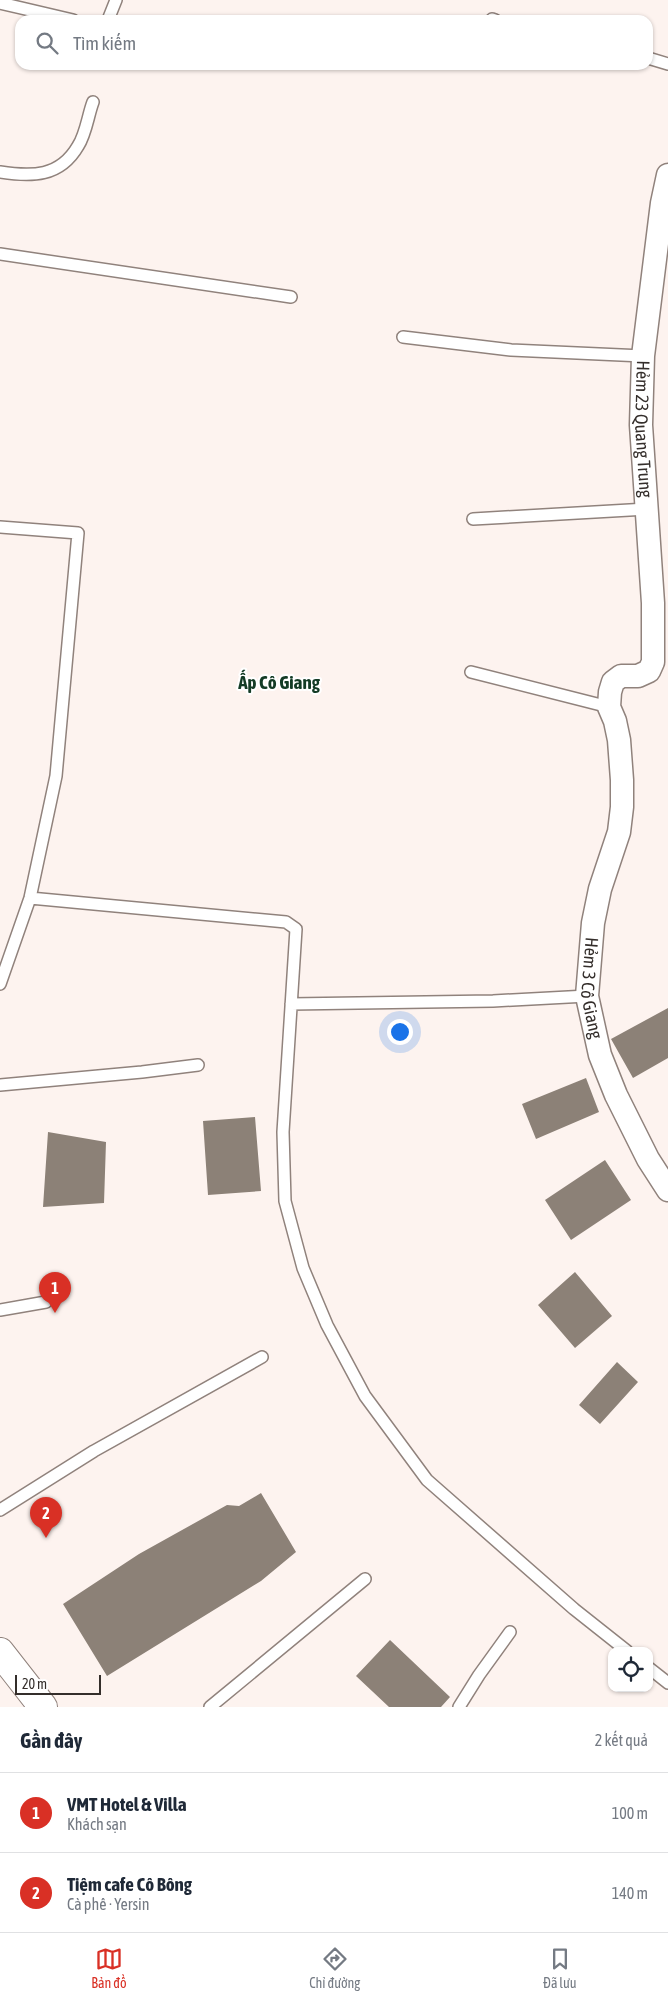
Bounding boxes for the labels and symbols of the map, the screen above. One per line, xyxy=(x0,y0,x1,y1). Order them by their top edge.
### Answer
street label: Hẻm 23 Quang Trung xyxy=(631,360,657,499)
district label: Ấp Cô Giang xyxy=(237,669,321,693)
street label: Hẻm 3 Cô Giang xyxy=(577,936,607,1041)
your location xyxy=(387,1019,413,1045)
pin: 1 xyxy=(39,1272,71,1313)
pin: 2 xyxy=(30,1497,62,1538)
scale bar xyxy=(15,1672,101,1695)

